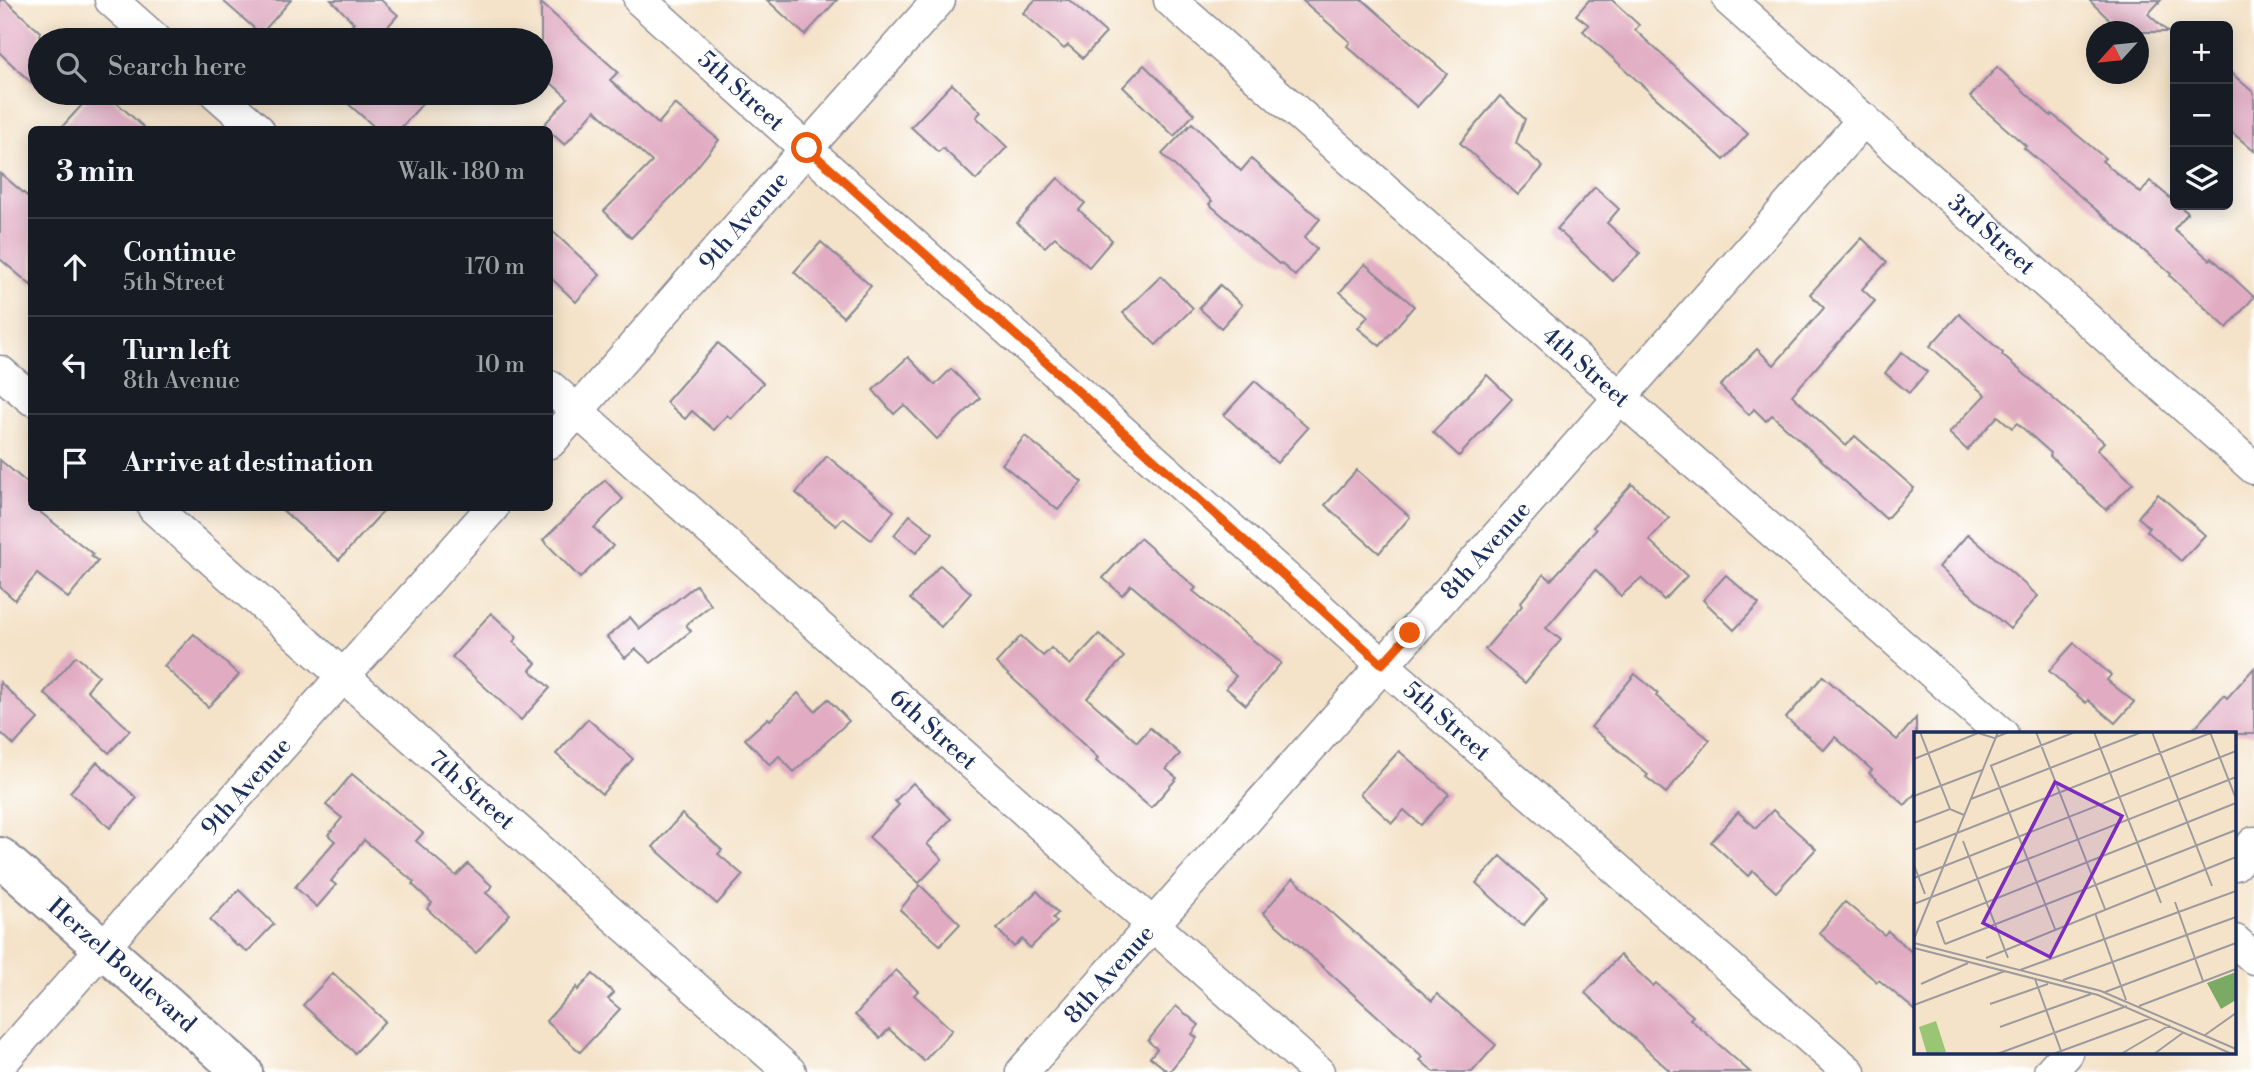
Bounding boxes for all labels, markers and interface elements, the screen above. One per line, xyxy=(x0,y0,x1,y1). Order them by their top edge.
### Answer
north arrow xyxy=(2086,21,2149,84)
map controls xyxy=(2170,21,2233,210)
button: + xyxy=(2170,21,2233,84)
search box xyxy=(28,28,553,105)
street label: 5th Street xyxy=(691,45,791,138)
icon: search xyxy=(52,48,90,86)
text: Search here xyxy=(108,51,247,83)
button: − xyxy=(2170,84,2233,147)
route start xyxy=(791,132,822,163)
button: layers xyxy=(2170,147,2233,210)
text: 3 min xyxy=(56,153,134,191)
text: Walk · 180 m xyxy=(398,158,525,186)
street label: 9th Avenue xyxy=(693,166,796,277)
street label: 3rd Street xyxy=(1941,188,2041,282)
text: Continue xyxy=(123,237,236,269)
icon: ahead xyxy=(56,248,94,286)
text: 170 m xyxy=(465,253,525,281)
text: 5th Street xyxy=(123,269,225,297)
street label: 4th Street xyxy=(1535,321,1636,415)
text: Turn left xyxy=(123,335,231,367)
icon: left xyxy=(56,346,94,384)
text: 10 m xyxy=(476,351,525,379)
text: 8th Avenue xyxy=(123,367,240,395)
icon: arrive xyxy=(56,444,94,482)
text: Arrive at destination xyxy=(123,447,373,479)
street label: 8th Avenue xyxy=(1435,495,1538,606)
route end xyxy=(1394,617,1425,648)
street label: 5th Street xyxy=(1396,675,1497,768)
street label: 6th Street xyxy=(883,683,984,777)
street label: 9th Avenue xyxy=(195,731,298,842)
inset map xyxy=(1914,732,2236,1054)
street label: 7th Street xyxy=(422,745,521,837)
street label: Herzel Boulevard xyxy=(41,892,202,1040)
street label: 8th Avenue xyxy=(1058,919,1161,1030)

